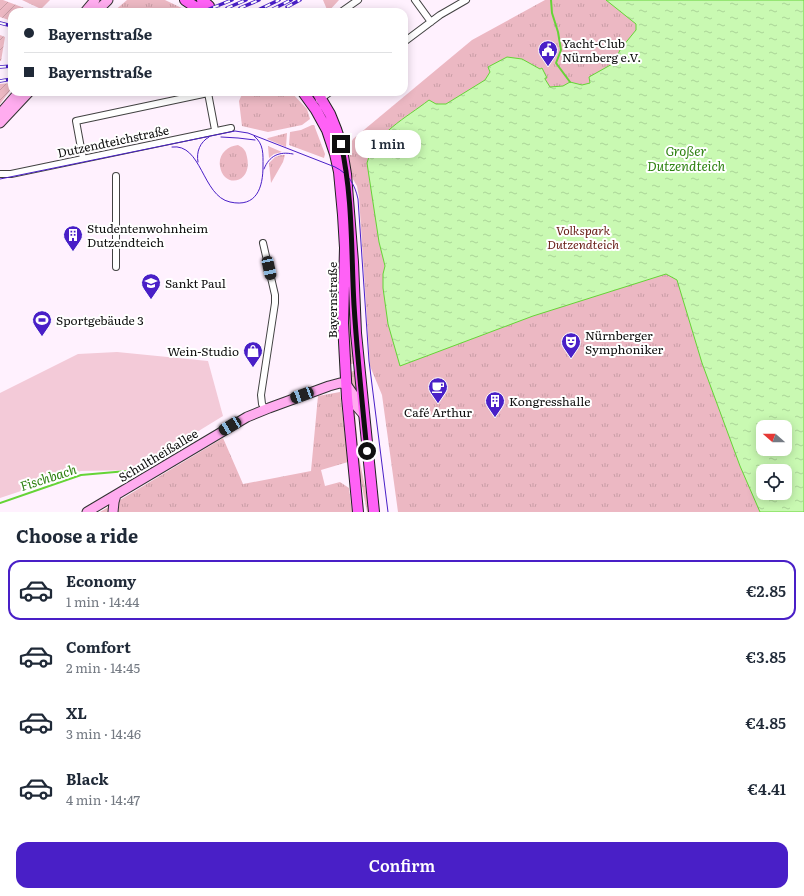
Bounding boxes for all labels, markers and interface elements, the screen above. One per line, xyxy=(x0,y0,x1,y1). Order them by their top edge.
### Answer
text: Bayernstraße xyxy=(48,22,152,45)
place label: Yacht-Club Nürnberg e.V. xyxy=(562,34,641,66)
public building icon: Yacht-Club Nürnberg e.V. xyxy=(537,39,559,67)
text: Bayernstraße xyxy=(48,60,152,83)
street label: Dutzendteichstraße xyxy=(56,120,170,162)
callout: 1 min xyxy=(355,130,421,158)
text: 1 min xyxy=(371,134,405,153)
route end xyxy=(332,135,350,153)
water label: Großer Dutzendteich xyxy=(647,141,725,175)
place label: Studentenwohnheim Dutzendteich xyxy=(87,219,209,251)
park label: Volkspark Dutzendteich xyxy=(547,221,619,253)
building icon: Studentenwohnheim Dutzendteich xyxy=(62,224,84,252)
car xyxy=(261,255,277,281)
street label: Bayernstraße xyxy=(323,262,341,338)
school or university icon: Sankt Paul xyxy=(140,272,162,300)
place label: Sankt Paul xyxy=(165,274,226,292)
sports icon: Sportgebäude 3 xyxy=(31,309,53,337)
place label: Sportgebäude 3 xyxy=(56,311,144,329)
place label: Nürnberger Symphoniker xyxy=(585,326,664,358)
theatre icon: Nürnberger Symphoniker xyxy=(560,331,582,359)
shop icon: Wein-Studio xyxy=(242,340,264,368)
place label: Wein-Studio xyxy=(167,342,239,360)
cafe icon: Café Arthur xyxy=(427,376,449,404)
car xyxy=(289,385,315,405)
building icon: Kongresshalle xyxy=(484,390,506,418)
place label: Kongresshalle xyxy=(509,392,590,410)
place label: Café Arthur xyxy=(404,403,472,421)
car xyxy=(217,415,243,437)
north arrow xyxy=(756,420,792,456)
map controls xyxy=(756,420,792,500)
street label: Schultheißallee xyxy=(115,424,201,486)
route start xyxy=(358,442,376,460)
water label: Fischbach xyxy=(17,459,79,495)
button: locate xyxy=(756,464,792,500)
text: Choose a ride xyxy=(16,522,138,549)
text: Economy xyxy=(66,569,136,592)
icon: car xyxy=(18,572,54,608)
text: €2.85 xyxy=(746,579,786,602)
text: 1 min · 14:44 xyxy=(66,592,139,611)
text: Comfort xyxy=(66,635,131,658)
icon: car xyxy=(18,638,54,674)
text: €3.85 xyxy=(746,645,786,668)
text: 2 min · 14:45 xyxy=(66,658,140,677)
text: XL xyxy=(66,701,87,724)
icon: car xyxy=(18,704,54,740)
text: €4.85 xyxy=(745,711,786,734)
text: 3 min · 14:46 xyxy=(66,724,141,743)
text: Black xyxy=(66,767,109,790)
icon: car xyxy=(18,770,54,806)
text: €4.41 xyxy=(748,777,786,800)
text: 4 min · 14:47 xyxy=(66,790,140,809)
button: Confirm xyxy=(16,842,788,888)

